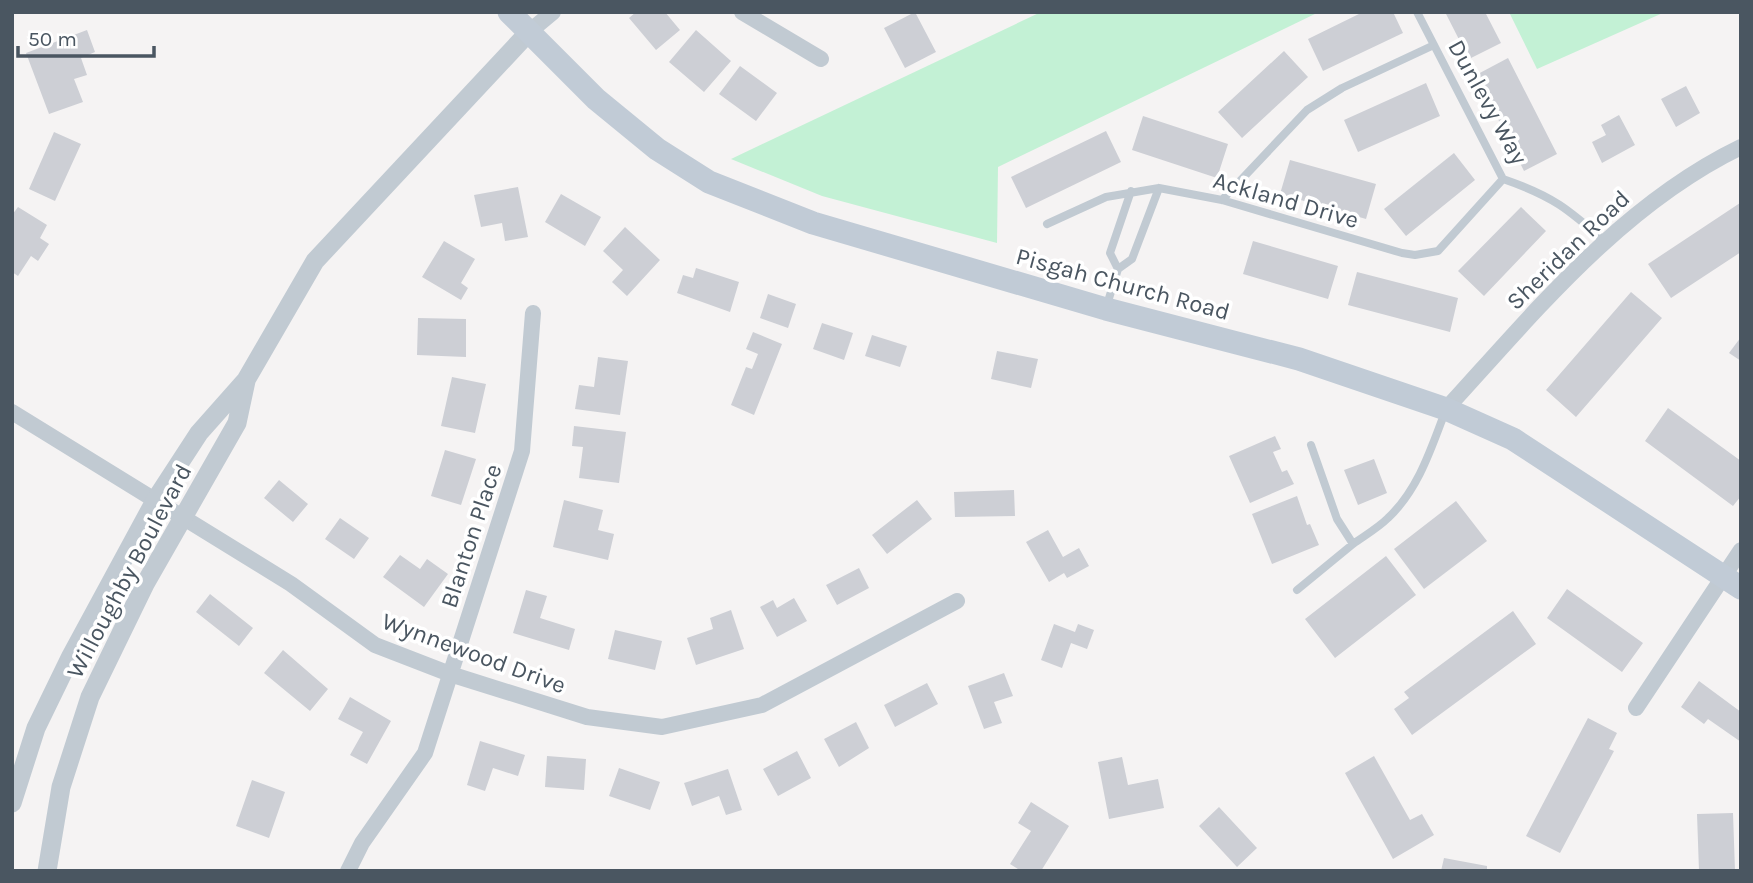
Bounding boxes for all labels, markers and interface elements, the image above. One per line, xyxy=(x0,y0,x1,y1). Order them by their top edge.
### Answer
scale bar xyxy=(18,14,154,58)
text: 50 m xyxy=(28,27,77,51)
street label: Dunlevy Way xyxy=(1442,35,1534,169)
street label: Ackland Drive xyxy=(1210,166,1362,234)
street label: Sheridan Road xyxy=(1501,184,1635,316)
street label: Pisgah Church Road xyxy=(1013,242,1233,326)
street label: Willoughby Boulevard xyxy=(61,459,197,683)
street label: Blanton Place xyxy=(435,461,507,611)
street label: Wynnewood Drive xyxy=(378,607,570,699)

